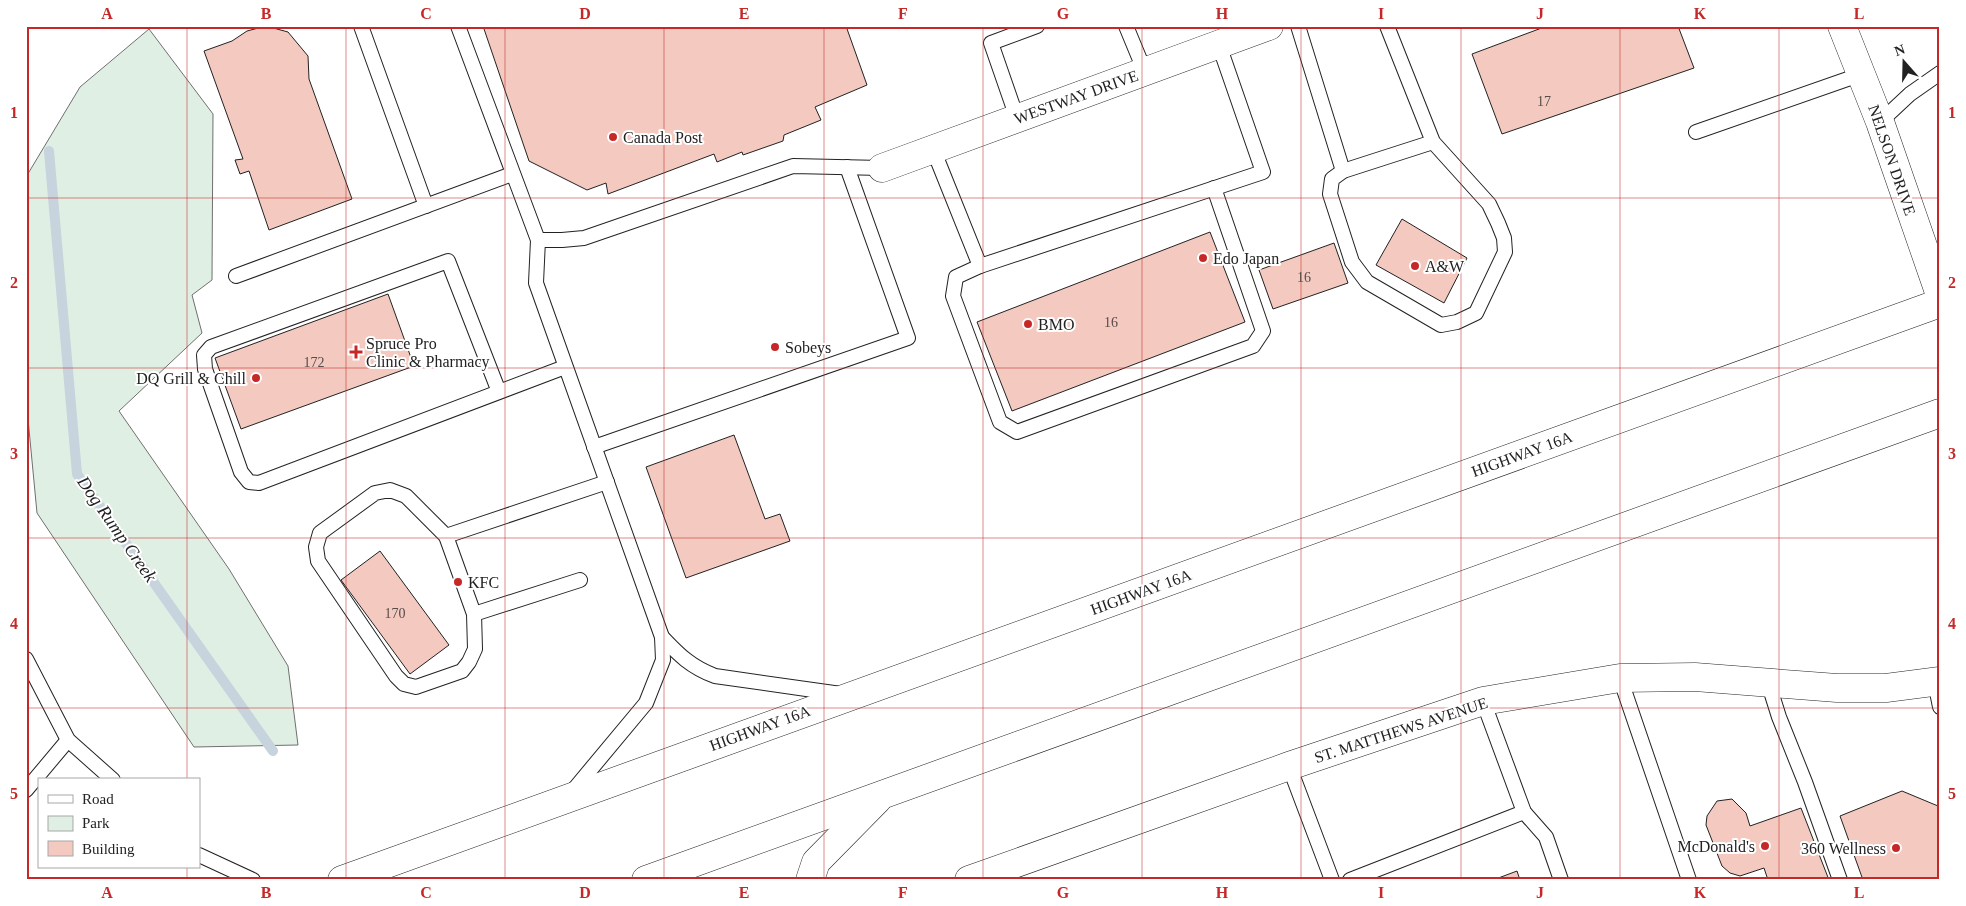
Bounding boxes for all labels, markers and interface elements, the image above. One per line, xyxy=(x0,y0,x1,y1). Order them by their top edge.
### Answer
text: A xyxy=(101,5,113,22)
text: B xyxy=(261,5,272,22)
text: C xyxy=(420,5,432,22)
text: D xyxy=(579,5,591,22)
text: E xyxy=(739,5,749,22)
text: F xyxy=(898,5,908,22)
text: G xyxy=(1057,5,1070,22)
text: H xyxy=(1216,5,1229,22)
text: I xyxy=(1378,5,1384,22)
text: J xyxy=(1536,5,1544,22)
text: K xyxy=(1694,5,1707,22)
text: L xyxy=(1854,5,1864,22)
north arrow xyxy=(1878,38,1928,88)
text: N xyxy=(1892,41,1907,59)
street label: WESTWAY DRIVE xyxy=(1012,67,1140,127)
house number: 17 xyxy=(1537,94,1551,109)
street label: NELSON DRIVE xyxy=(1865,102,1919,218)
text: 1 xyxy=(10,104,18,121)
text: 1 xyxy=(1948,104,1956,121)
place label: Canada Post xyxy=(623,129,703,146)
marker: Canada Post xyxy=(607,131,619,143)
place label: Edo Japan xyxy=(1213,250,1279,268)
marker: Edo Japan xyxy=(1197,252,1209,264)
place label: A&W xyxy=(1425,258,1465,275)
marker: A&W xyxy=(1409,260,1421,272)
house number: 16 xyxy=(1297,270,1311,285)
text: 2 xyxy=(10,274,18,291)
text: 2 xyxy=(1948,274,1956,291)
house number: 16 xyxy=(1104,315,1118,330)
place label: BMO xyxy=(1038,316,1074,333)
marker: BMO xyxy=(1022,318,1034,330)
place label: Spruce Pro Clinic & Pharmacy xyxy=(366,335,490,371)
place label: Sobeys xyxy=(785,339,831,357)
marker: Sobeys xyxy=(769,341,781,353)
marker: Spruce Pro Clinic & Pharmacy xyxy=(350,346,362,358)
house number: 172 xyxy=(304,355,325,370)
place label: DQ Grill & Chill xyxy=(136,370,247,387)
marker: DQ Grill & Chill xyxy=(250,372,262,384)
street label: HIGHWAY 16A xyxy=(1469,428,1575,480)
text: 3 xyxy=(10,445,18,462)
text: 3 xyxy=(1948,445,1956,462)
water label: Dog Rump Creek xyxy=(73,472,161,586)
street label: HIGHWAY 16A xyxy=(1088,566,1194,618)
place label: KFC xyxy=(468,574,499,591)
marker: KFC xyxy=(452,576,464,588)
house number: 170 xyxy=(385,606,406,621)
text: 4 xyxy=(10,615,18,632)
text: 4 xyxy=(1948,615,1956,632)
street label: ST. MATTHEWS AVENUE xyxy=(1312,694,1490,766)
street label: HIGHWAY 16A xyxy=(707,702,813,754)
legend xyxy=(38,778,200,868)
text: 5 xyxy=(10,785,18,802)
text: 5 xyxy=(1948,785,1956,802)
text: Road xyxy=(82,791,114,807)
text: Park xyxy=(82,815,110,831)
place label: McDonald's xyxy=(1677,838,1755,855)
marker: McDonald's xyxy=(1759,840,1771,852)
place label: 360 Wellness xyxy=(1801,840,1886,857)
text: Building xyxy=(82,841,135,857)
marker: 360 Wellness xyxy=(1890,842,1902,854)
text: A xyxy=(101,884,113,901)
text: B xyxy=(261,884,272,901)
text: C xyxy=(420,884,432,901)
text: D xyxy=(579,884,591,901)
text: E xyxy=(739,884,749,901)
text: F xyxy=(898,884,908,901)
text: G xyxy=(1057,884,1070,901)
text: H xyxy=(1216,884,1229,901)
text: I xyxy=(1378,884,1384,901)
text: J xyxy=(1536,884,1544,901)
text: K xyxy=(1694,884,1707,901)
text: L xyxy=(1854,884,1864,901)

